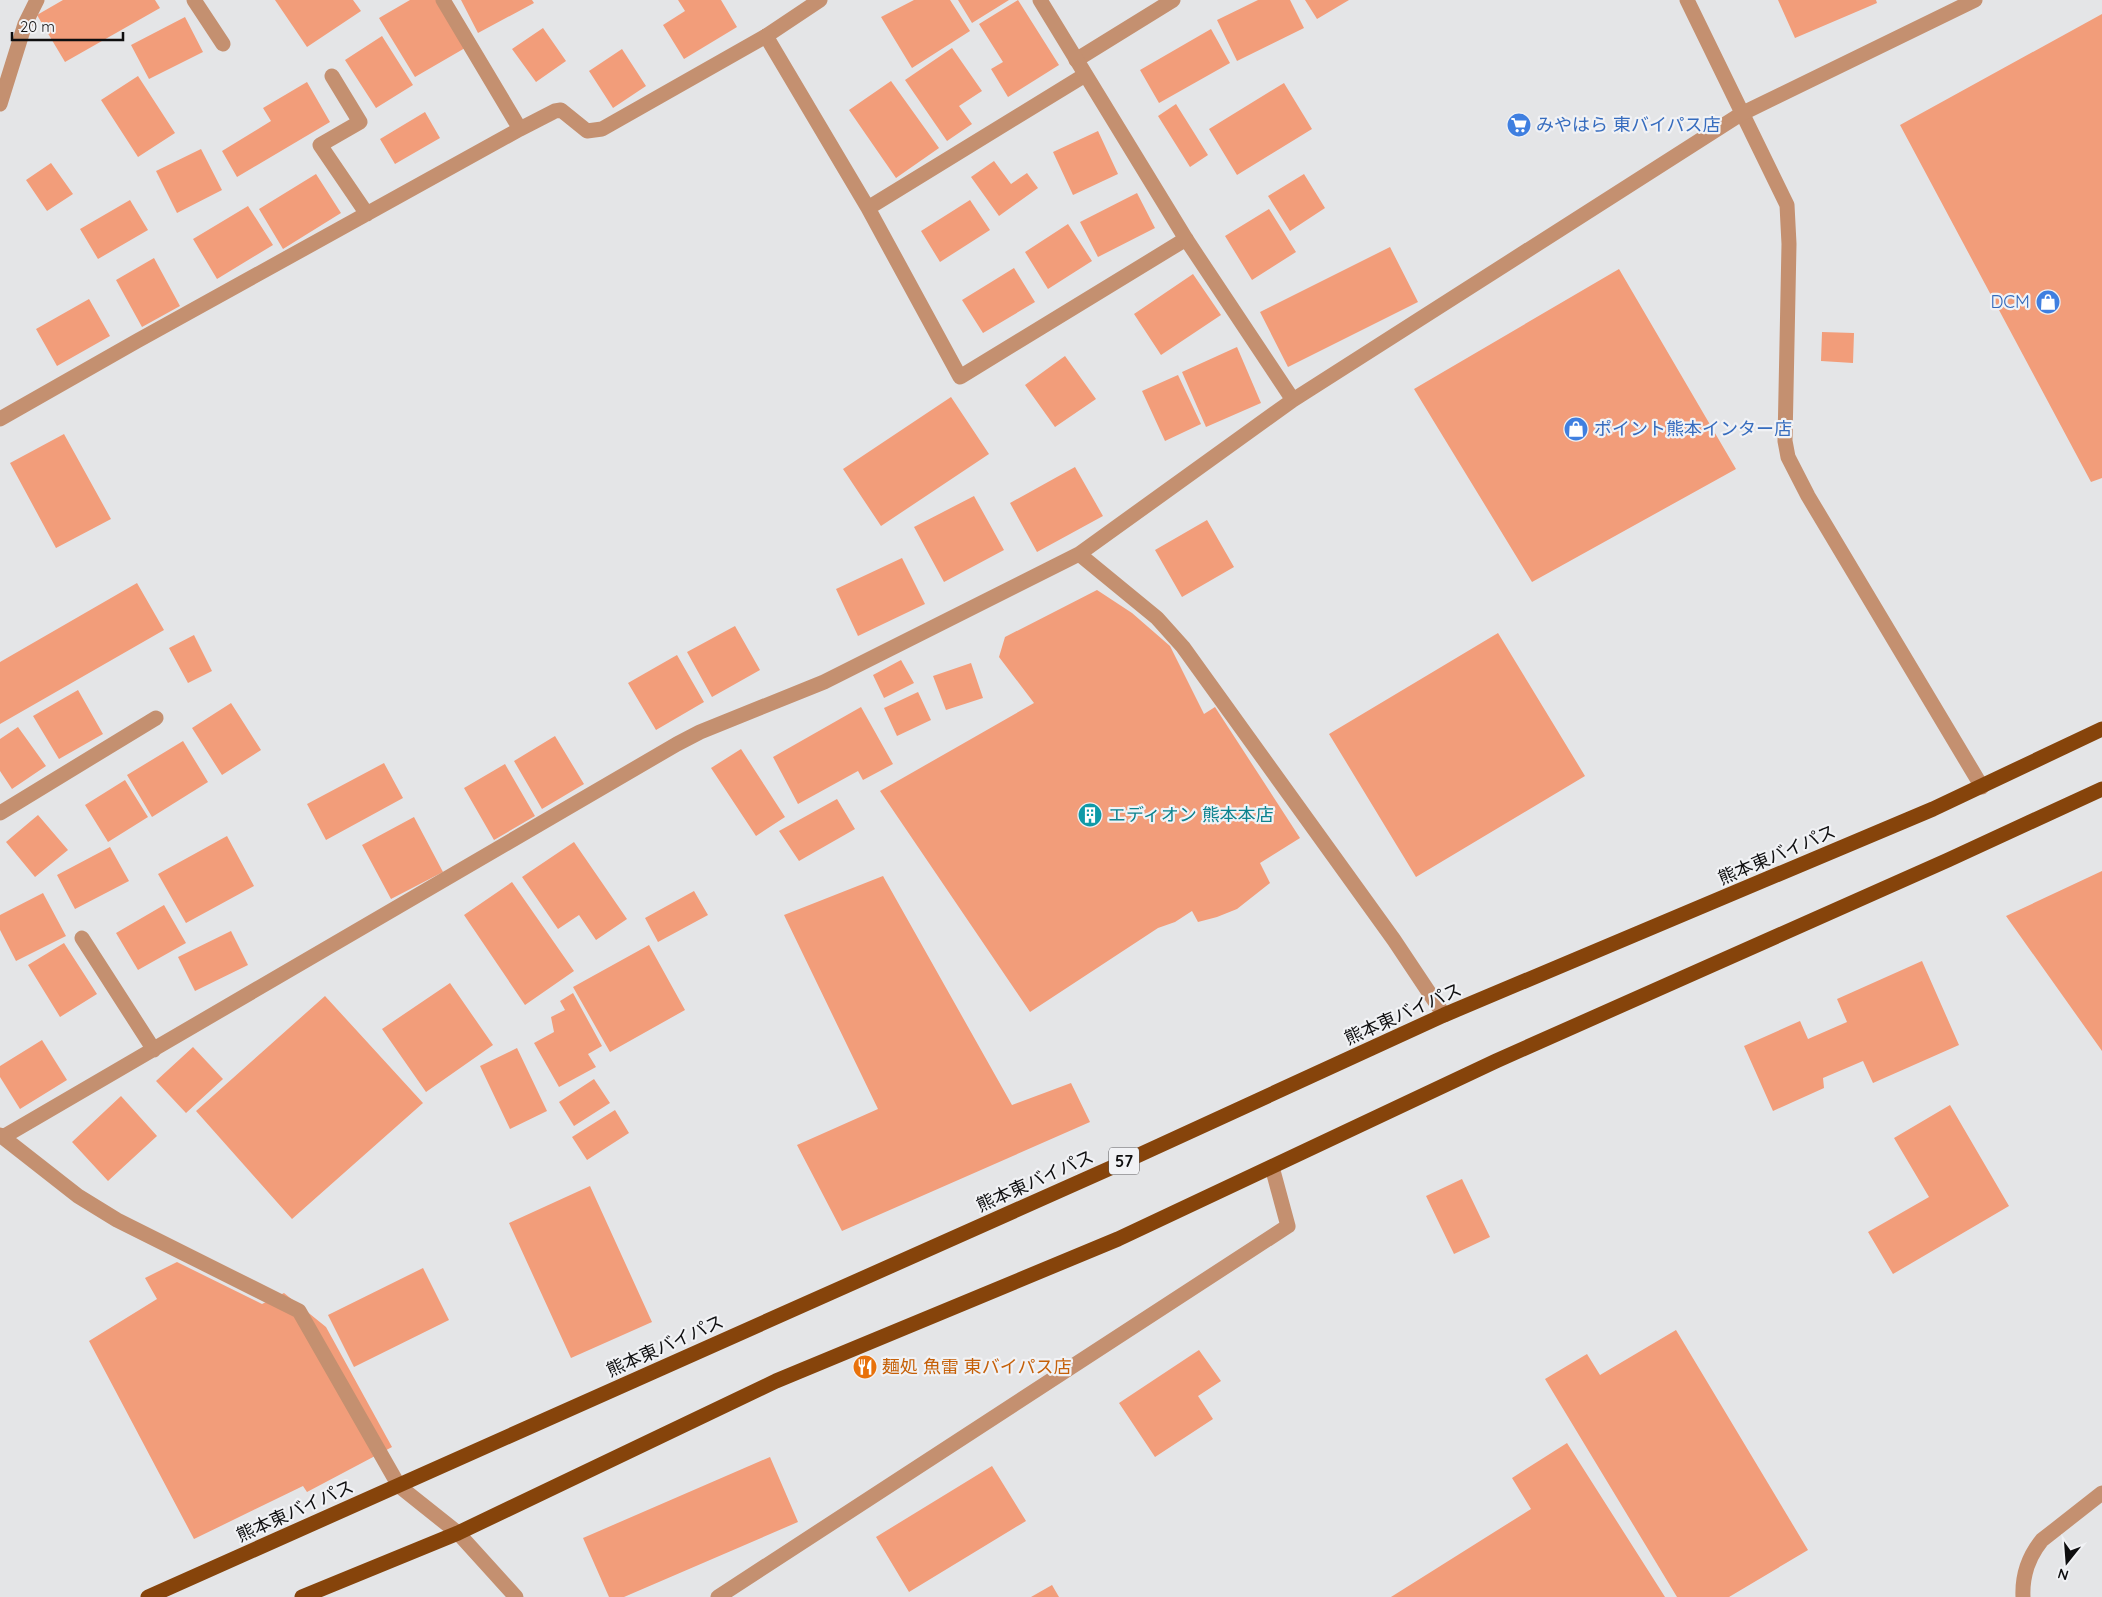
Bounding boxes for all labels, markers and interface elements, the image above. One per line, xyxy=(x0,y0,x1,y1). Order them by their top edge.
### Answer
scale bar xyxy=(12,10,124,42)
text: 20 m xyxy=(20,17,55,36)
supermarket icon: みやはら 東バイパス店 xyxy=(1506,112,1532,138)
place label: みやはら 東バイパス店 xyxy=(1536,113,1721,136)
shop icon: DCM xyxy=(2035,289,2061,315)
place label: DCM xyxy=(1990,290,2030,313)
shop icon: ポイント熊本インター店 xyxy=(1563,416,1589,442)
place label: ポイント熊本インター店 xyxy=(1594,417,1792,440)
building icon: エディオン 熊本本店 xyxy=(1077,802,1103,828)
place label: エディオン 熊本本店 xyxy=(1108,803,1274,826)
street label: 熊本東バイパス xyxy=(1714,819,1839,890)
street label: 熊本東バイパス xyxy=(1341,977,1465,1050)
street label: 熊本東バイパス xyxy=(973,1144,1097,1217)
road number: 57 xyxy=(1109,1148,1139,1174)
street label: 熊本東バイパス xyxy=(603,1309,727,1382)
restaurant icon: 麺処 魚雷 東バイパス店 xyxy=(852,1354,878,1380)
place label: 麺処 魚雷 東バイパス店 xyxy=(882,1355,1071,1378)
street label: 熊本東バイパス xyxy=(233,1474,357,1547)
north arrow xyxy=(2042,1537,2092,1587)
text: N xyxy=(2056,1564,2071,1585)

